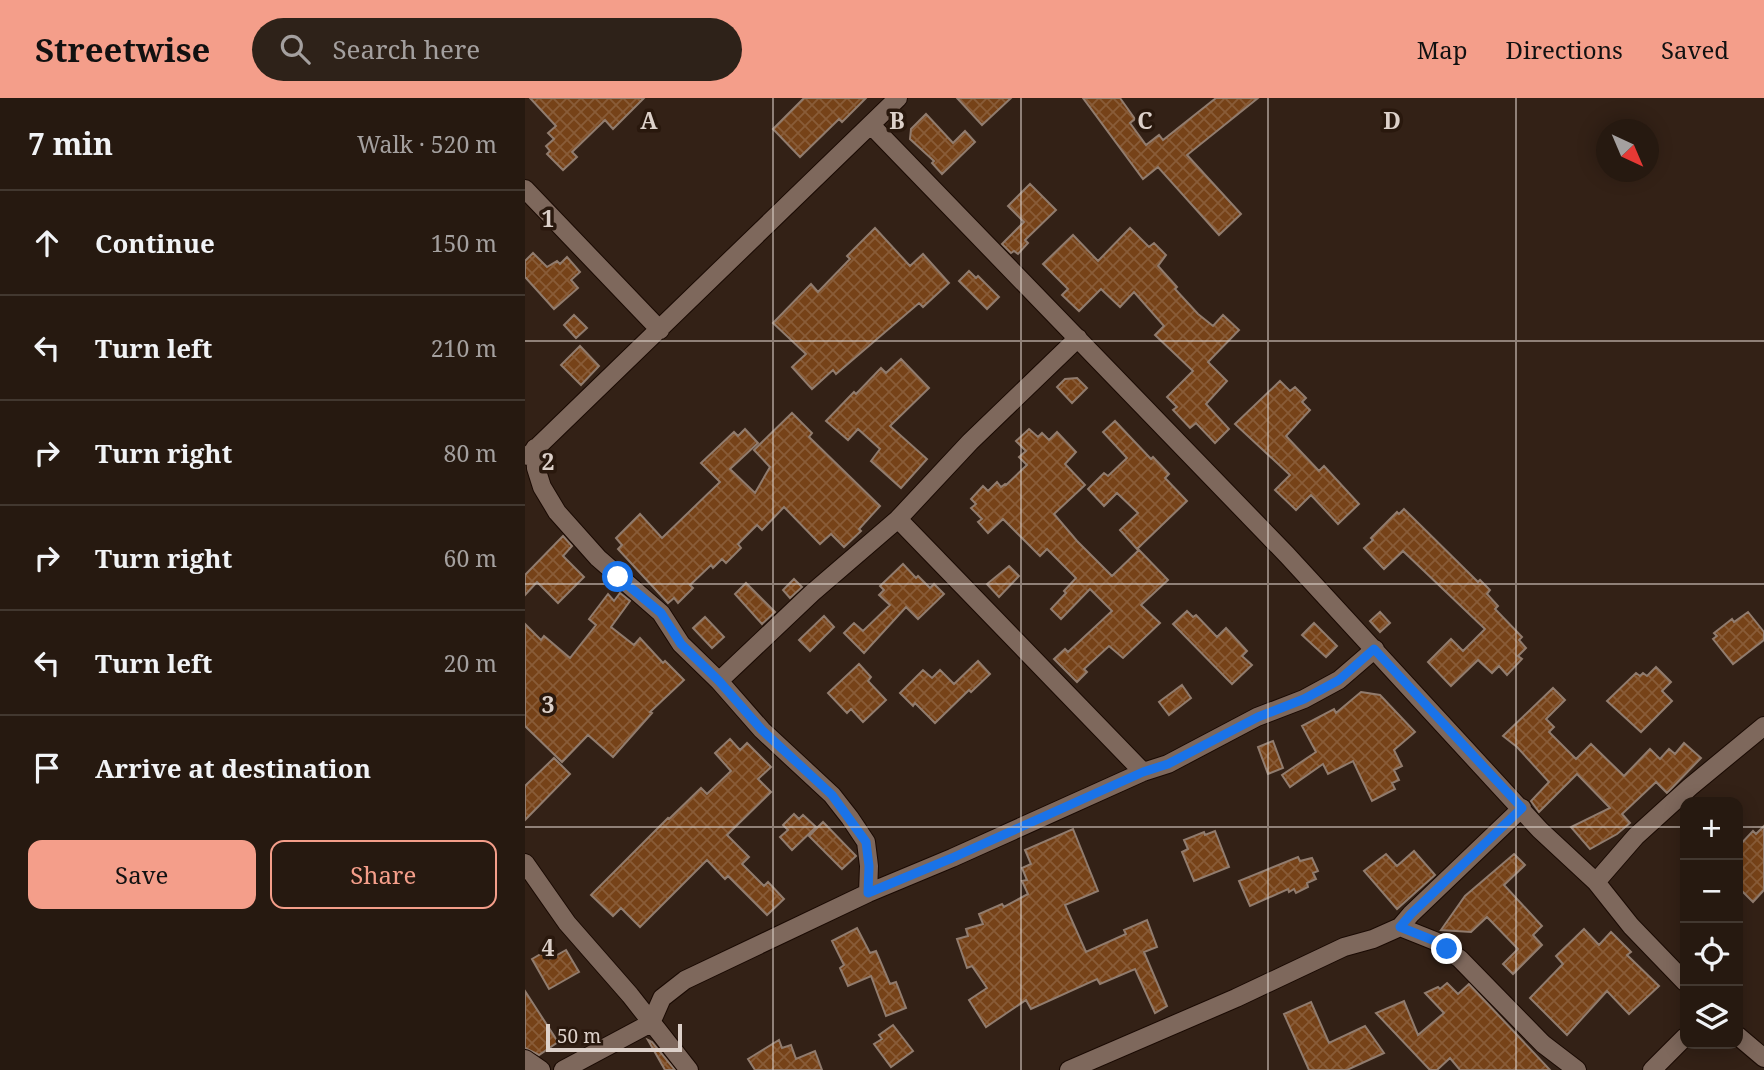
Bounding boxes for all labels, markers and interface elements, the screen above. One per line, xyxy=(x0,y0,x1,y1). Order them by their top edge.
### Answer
search box xyxy=(252,18,742,81)
text: Streetwise xyxy=(35,27,210,72)
icon: search xyxy=(276,30,314,68)
text: Search here xyxy=(332,31,480,67)
text: Map xyxy=(1417,33,1468,66)
text: Directions xyxy=(1506,33,1623,66)
text: Saved xyxy=(1661,33,1729,66)
text: A xyxy=(640,104,658,136)
text: B xyxy=(889,104,905,136)
text: C xyxy=(1137,104,1153,136)
text: D xyxy=(1383,104,1401,136)
north arrow xyxy=(1596,119,1659,182)
text: 7 min xyxy=(28,123,113,164)
text: Walk · 520 m xyxy=(357,128,497,160)
text: 1 xyxy=(542,202,555,234)
icon: ahead xyxy=(28,224,66,262)
text: Continue xyxy=(95,225,215,261)
text: 150 m xyxy=(431,227,497,259)
icon: left xyxy=(28,329,66,367)
text: Turn left xyxy=(95,330,212,366)
text: 210 m xyxy=(431,332,497,364)
icon: right xyxy=(28,434,66,472)
text: Turn right xyxy=(95,435,232,471)
text: 80 m xyxy=(444,437,497,469)
text: 2 xyxy=(542,445,555,477)
icon: right xyxy=(28,539,66,577)
text: Turn right xyxy=(95,540,232,576)
text: 60 m xyxy=(444,542,497,574)
route start xyxy=(602,561,633,592)
icon: left xyxy=(28,644,66,682)
text: Turn left xyxy=(95,645,212,681)
text: 20 m xyxy=(444,647,497,679)
text: 3 xyxy=(542,688,555,720)
icon: arrive xyxy=(28,749,66,787)
text: Arrive at destination xyxy=(95,750,371,786)
map controls xyxy=(1680,797,1743,1049)
button: + xyxy=(1680,797,1743,860)
button: Save xyxy=(28,840,256,909)
button: Share xyxy=(270,840,497,909)
button: − xyxy=(1680,860,1743,923)
button: locate xyxy=(1680,923,1743,986)
text: 4 xyxy=(542,931,555,963)
route end xyxy=(1431,933,1462,964)
button: layers xyxy=(1680,986,1743,1049)
scale bar xyxy=(546,1021,683,1053)
text: 50 m xyxy=(557,1023,601,1049)

